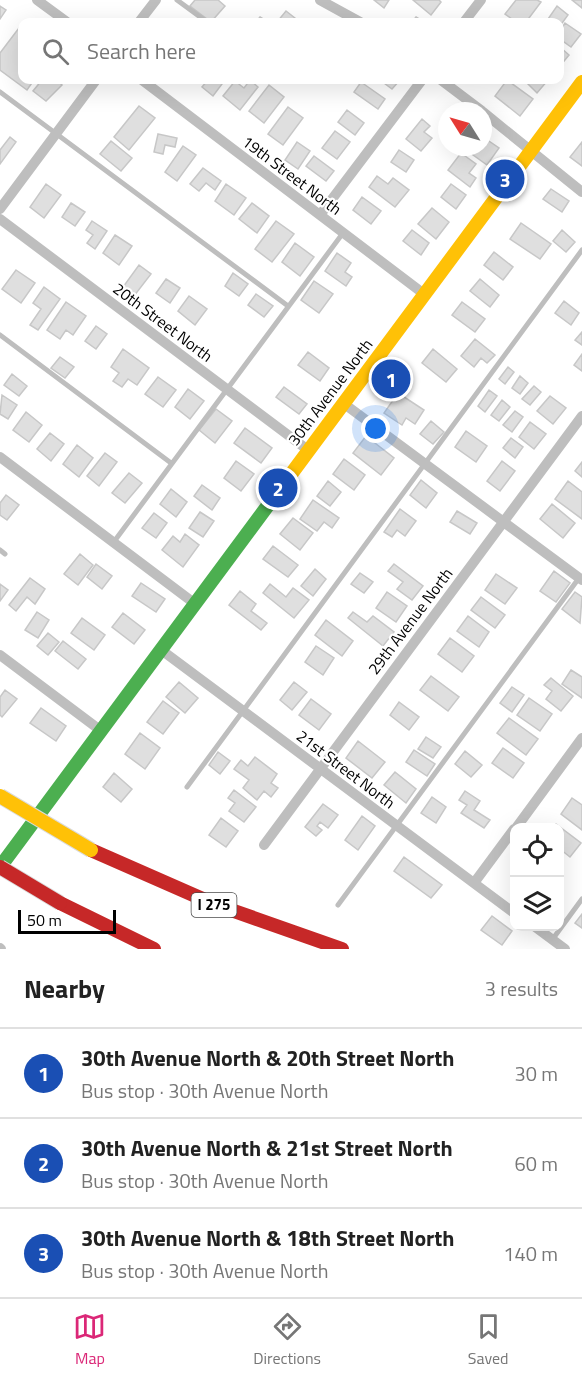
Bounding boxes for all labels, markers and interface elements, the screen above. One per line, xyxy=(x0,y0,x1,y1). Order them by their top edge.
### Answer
search box xyxy=(18,18,564,84)
text: Search here xyxy=(87,34,196,68)
icon: search xyxy=(39,35,72,68)
north arrow xyxy=(438,102,492,156)
street label: 19th Street North xyxy=(237,130,347,220)
pin: 3 xyxy=(486,156,524,201)
street label: 20th Street North xyxy=(108,277,218,367)
street label: 30th Avenue North xyxy=(282,334,378,450)
pin: 1 xyxy=(372,356,410,401)
your location xyxy=(361,414,390,443)
pin: 2 xyxy=(258,466,298,510)
street label: 29th Avenue North xyxy=(362,563,458,679)
street label: 21st Street North xyxy=(292,724,400,814)
map controls xyxy=(510,823,564,931)
button: locate xyxy=(510,823,564,877)
button: layers xyxy=(510,877,564,931)
road number: I 275 xyxy=(192,893,236,917)
scale bar xyxy=(18,907,116,934)
text: 50 m xyxy=(27,908,62,932)
text: Nearby xyxy=(24,969,105,1008)
text: 3 results xyxy=(485,973,558,1004)
text: 30th Avenue North & 20th Street North xyxy=(81,1041,454,1075)
text: 1 xyxy=(38,1058,49,1089)
text: 30 m xyxy=(514,1058,558,1089)
text: Bus stop · 30th Avenue North xyxy=(81,1075,328,1106)
text: 30th Avenue North & 21st Street North xyxy=(81,1131,453,1165)
text: 2 xyxy=(38,1148,49,1179)
text: 60 m xyxy=(514,1148,558,1179)
text: Bus stop · 30th Avenue North xyxy=(81,1165,328,1196)
text: 30th Avenue North & 18th Street North xyxy=(81,1221,454,1255)
text: 3 xyxy=(38,1238,49,1269)
text: 140 m xyxy=(503,1238,558,1269)
text: Bus stop · 30th Avenue North xyxy=(81,1255,328,1286)
tab: Map xyxy=(73,1310,106,1370)
tab: Directions xyxy=(253,1310,321,1370)
tab: Saved xyxy=(468,1310,509,1370)

